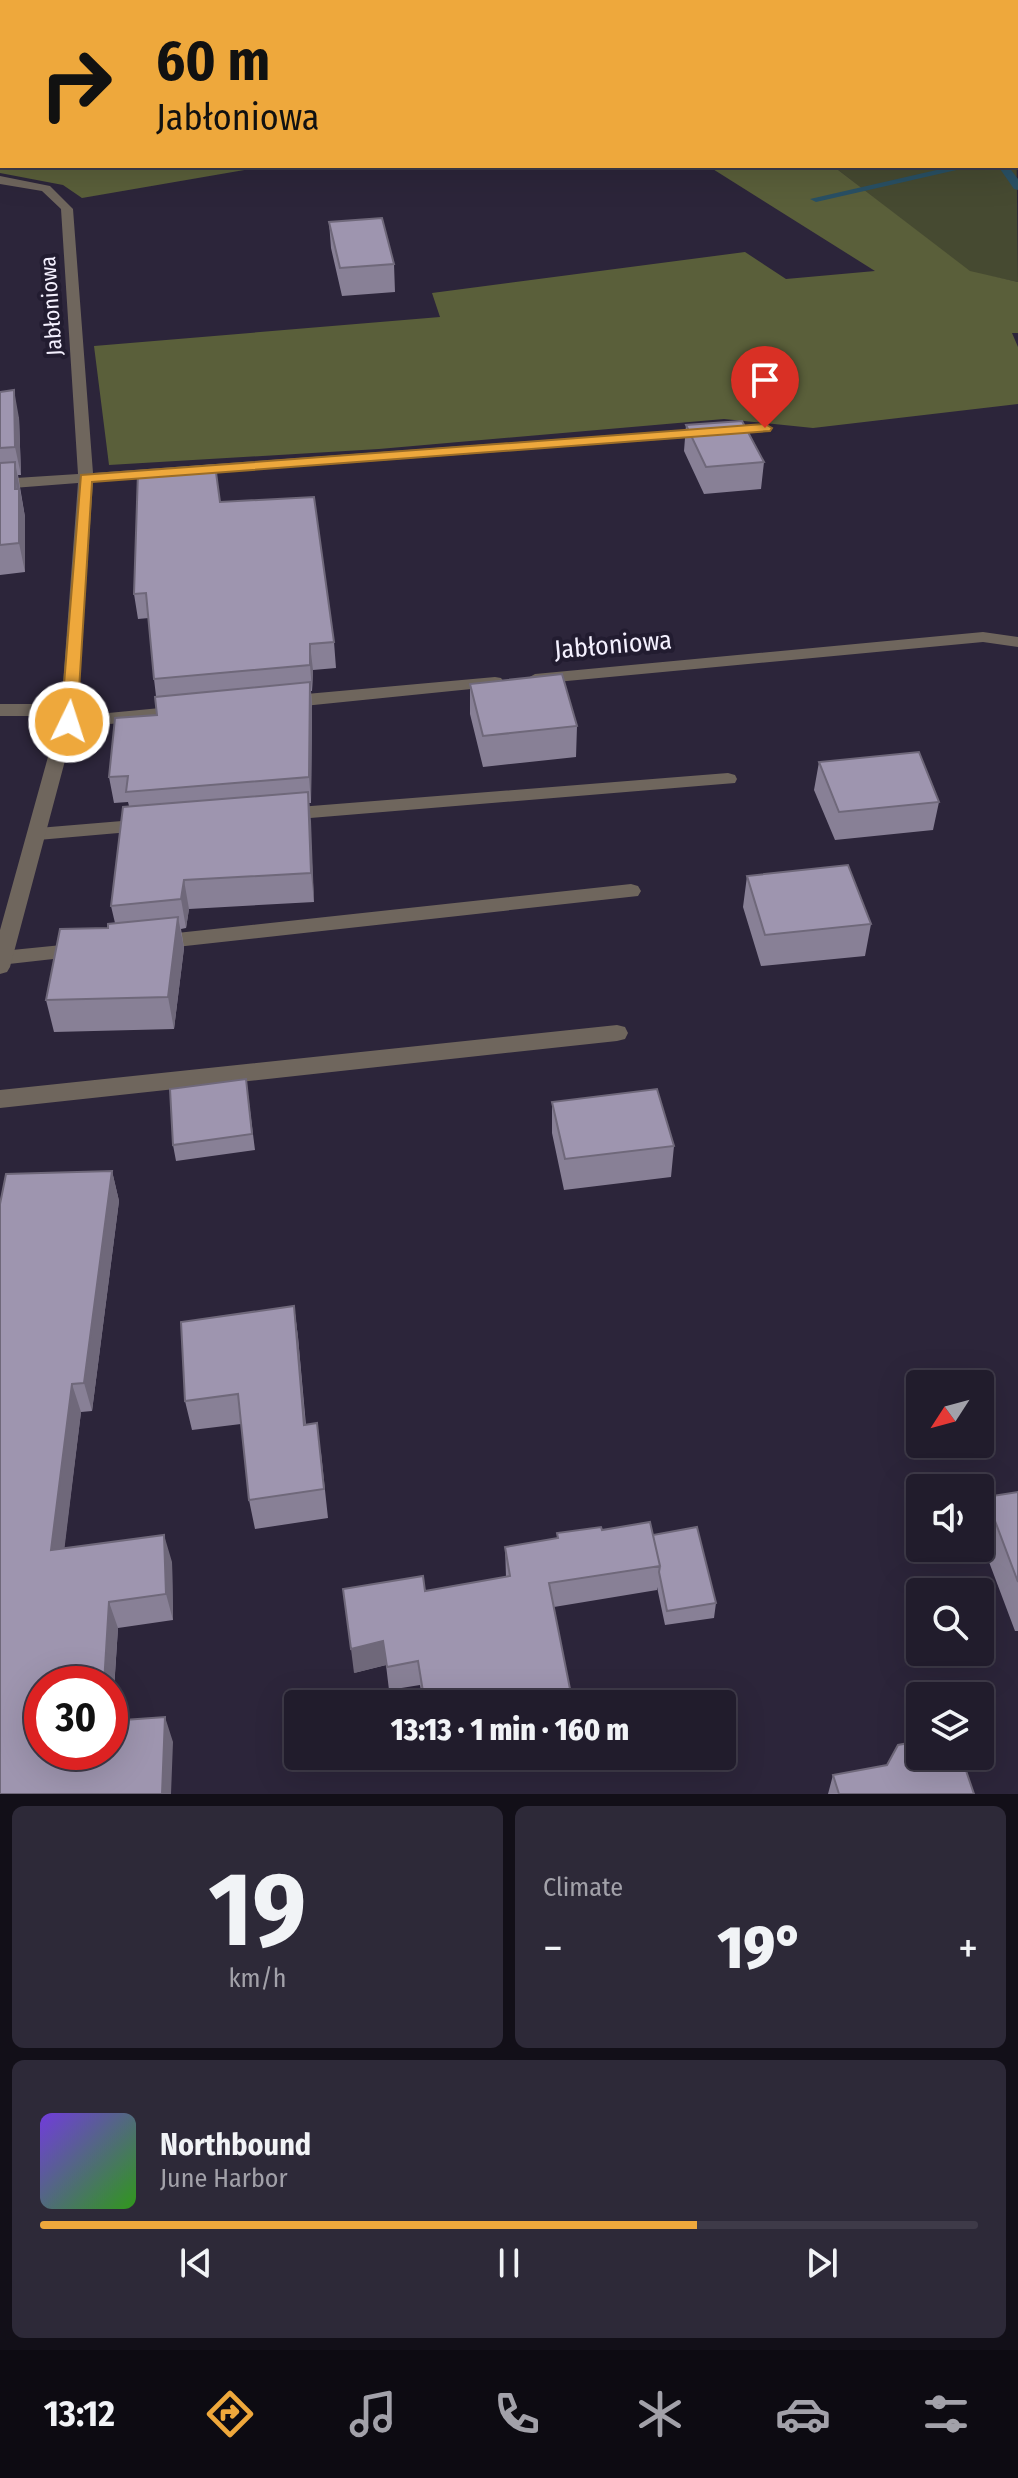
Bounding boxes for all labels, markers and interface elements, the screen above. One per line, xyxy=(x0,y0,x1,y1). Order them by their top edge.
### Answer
text: 60 m xyxy=(156,28,270,95)
icon: right xyxy=(24,32,128,136)
text: Jabłoniowa xyxy=(156,96,319,140)
street label: Jabłoniowa xyxy=(34,255,68,357)
pin xyxy=(731,346,799,428)
icon: arrive xyxy=(743,358,787,402)
street label: Jabłoniowa xyxy=(553,624,673,666)
position arrow xyxy=(27,680,111,764)
north arrow xyxy=(906,1370,994,1458)
map controls xyxy=(906,1370,994,1770)
button: sound xyxy=(906,1474,994,1562)
button: search xyxy=(906,1578,994,1666)
speed limit sign: 30 xyxy=(24,1666,128,1770)
button: layers xyxy=(906,1682,994,1770)
text: 13:13 · 1 min · 160 m xyxy=(391,1712,629,1748)
text: 19 xyxy=(209,1848,306,1973)
text: Climate xyxy=(543,1872,623,1903)
text: 19° xyxy=(718,1912,803,1984)
text: − xyxy=(543,1922,563,1975)
text: + xyxy=(958,1922,978,1975)
text: km/h xyxy=(229,1963,286,1994)
text: Northbound xyxy=(160,2127,311,2163)
text: June Harbor xyxy=(160,2163,288,2194)
icon: previous xyxy=(174,2241,218,2285)
icon: pause xyxy=(487,2241,531,2285)
icon: next xyxy=(800,2241,844,2285)
icon: directions xyxy=(202,2386,258,2442)
icon: music xyxy=(345,2386,401,2442)
icon: phone xyxy=(489,2386,545,2442)
icon: climate xyxy=(632,2386,688,2442)
icon: car xyxy=(775,2386,831,2442)
icon: filters xyxy=(918,2386,974,2442)
text: 13:12 xyxy=(44,2392,115,2436)

